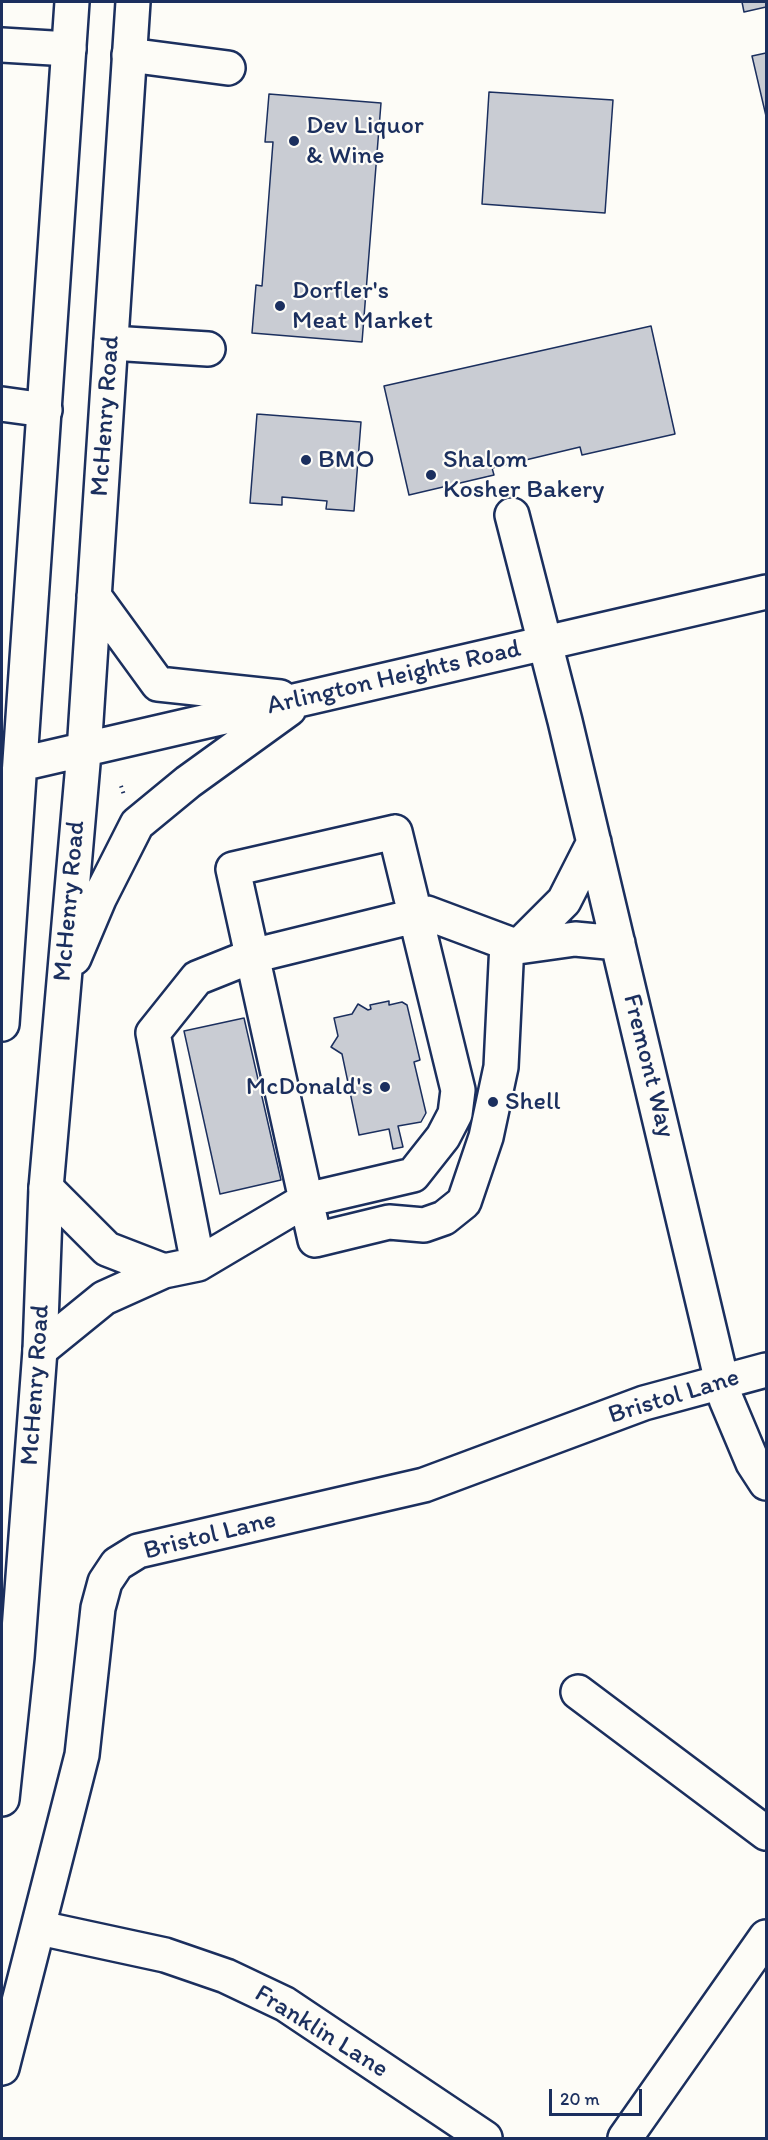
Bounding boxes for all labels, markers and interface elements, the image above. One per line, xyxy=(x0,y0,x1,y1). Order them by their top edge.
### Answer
place label: Dev Liquor & Wine xyxy=(306,110,424,172)
marker: Dev Liquor & Wine xyxy=(287,134,301,148)
place label: Dorfler's Meat Market xyxy=(292,275,433,336)
marker: Dorfler's Meat Market xyxy=(273,299,287,313)
street label: McHenry Road xyxy=(85,334,127,498)
place label: BMO xyxy=(318,444,375,476)
place label: Shalom Kosher Bakery xyxy=(443,444,604,506)
marker: BMO xyxy=(299,453,313,467)
marker: Shalom Kosher Bakery xyxy=(424,468,438,482)
street label: Arlington Heights Road xyxy=(264,634,524,722)
street label: McHenry Road xyxy=(47,819,93,983)
street label: Fremont Way xyxy=(615,991,681,1141)
place label: McDonald's xyxy=(246,1071,373,1103)
marker: McDonald's xyxy=(378,1080,392,1094)
place label: Shell xyxy=(505,1086,561,1118)
marker: Shell xyxy=(486,1095,500,1109)
street label: McHenry Road xyxy=(15,1303,57,1467)
street label: Bristol Lane xyxy=(605,1362,743,1432)
street label: Bristol Lane xyxy=(141,1505,279,1567)
street label: Franklin Lane xyxy=(248,1979,394,2085)
scale bar xyxy=(552,2077,645,2115)
text: 20 m xyxy=(560,2088,600,2110)

